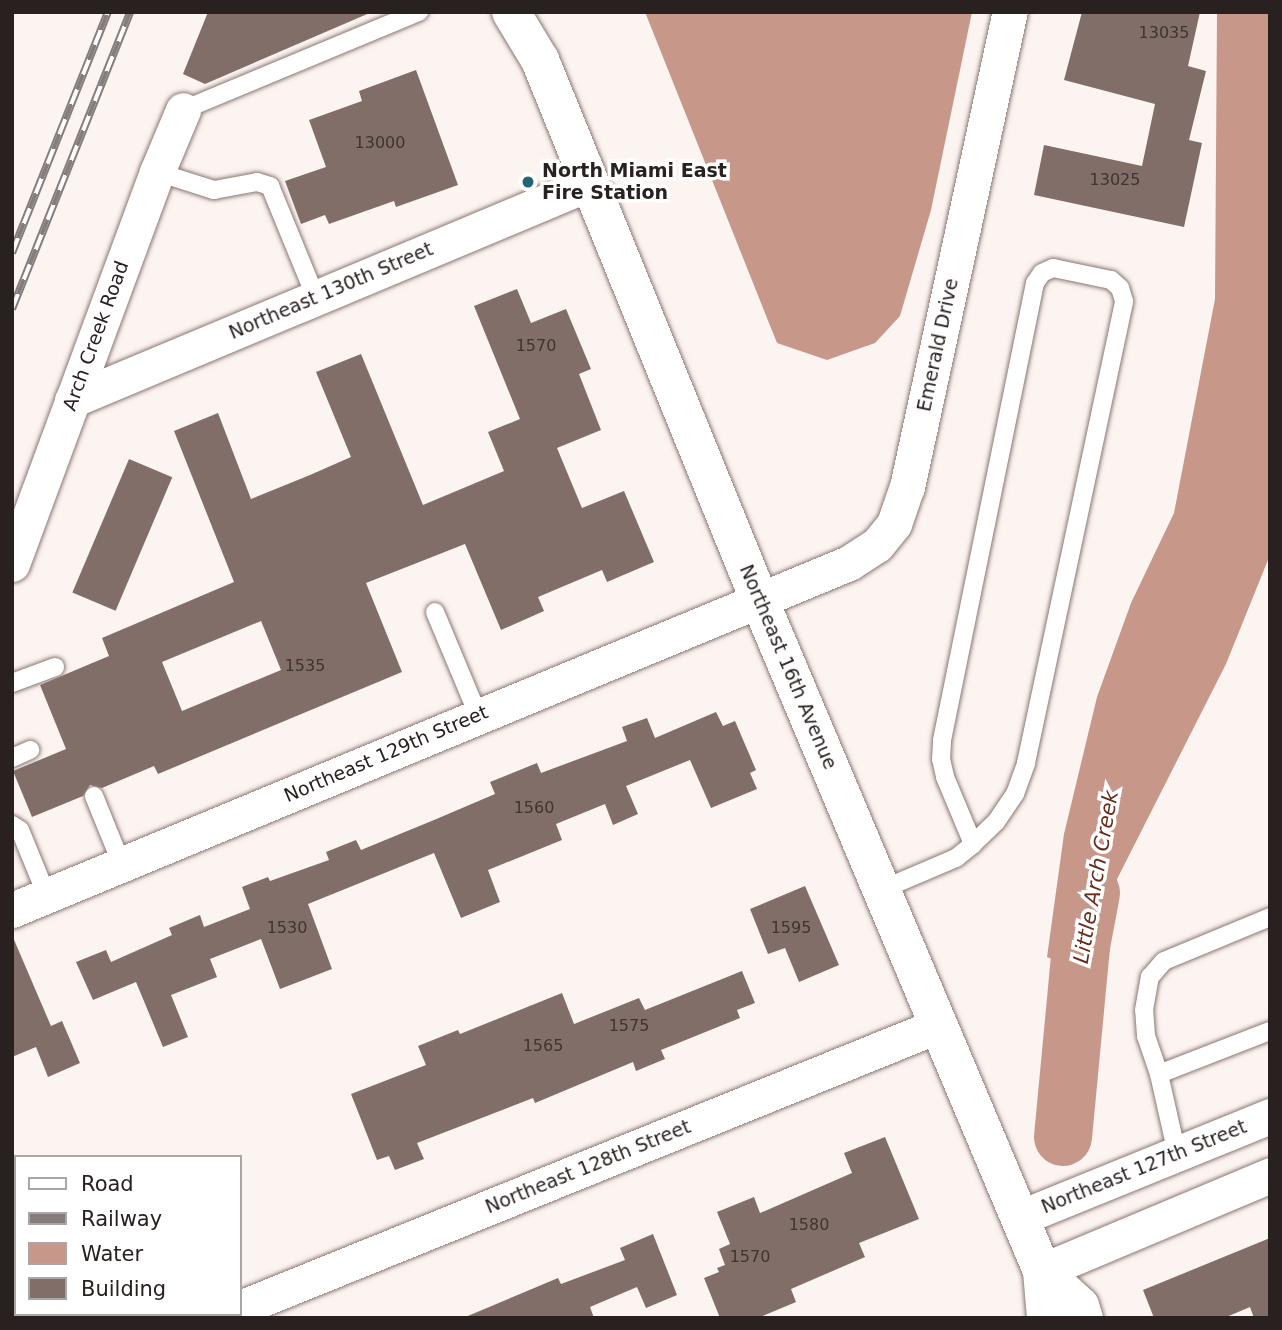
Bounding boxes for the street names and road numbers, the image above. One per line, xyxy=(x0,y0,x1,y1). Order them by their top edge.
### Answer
street label: Northeast 130th Street xyxy=(226,238,436,344)
street label: Arch Creek Road xyxy=(58,258,134,414)
street label: Emerald Drive xyxy=(913,276,963,414)
street label: Northeast 16th Avenue xyxy=(734,561,842,773)
street label: Northeast 129th Street xyxy=(281,701,491,807)
street label: Northeast 128th Street xyxy=(482,1115,694,1219)
street label: Northeast 127th Street xyxy=(1038,1115,1250,1219)

